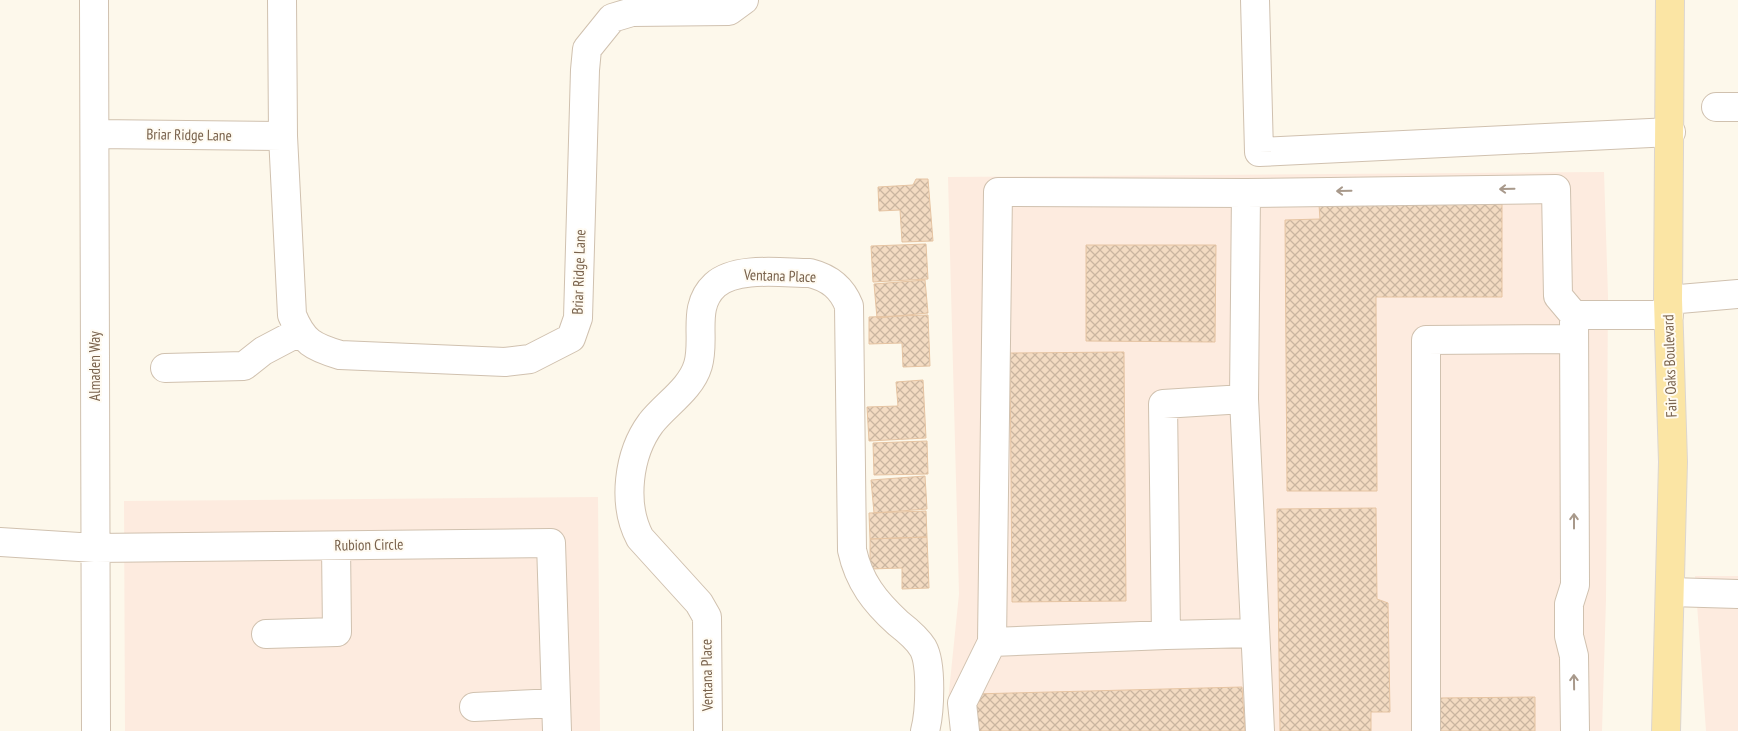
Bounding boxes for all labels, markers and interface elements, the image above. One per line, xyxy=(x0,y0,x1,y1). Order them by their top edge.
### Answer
street label: Briar Ridge Lane xyxy=(146,124,232,145)
one-way arrow xyxy=(1499,184,1516,194)
one-way arrow xyxy=(1337,186,1353,196)
street label: Briar Ridge Lane xyxy=(568,229,589,315)
street label: Ventana Place xyxy=(742,265,817,286)
street label: Fair Oaks Boulevard xyxy=(1658,314,1681,418)
street label: Almaden Way xyxy=(85,331,104,401)
one-way arrow xyxy=(1569,513,1579,530)
street label: Rubion Circle xyxy=(334,534,404,555)
street label: Ventana Place xyxy=(696,639,717,712)
one-way arrow xyxy=(1570,675,1579,691)

